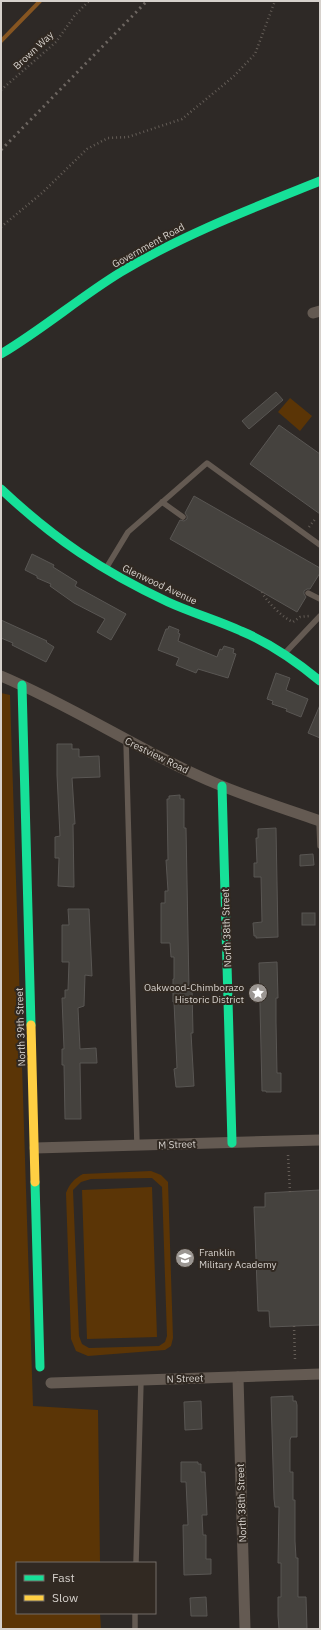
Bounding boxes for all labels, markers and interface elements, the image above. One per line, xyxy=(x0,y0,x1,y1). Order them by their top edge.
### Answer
street label: Brown Way xyxy=(10,28,56,72)
street label: Government Road xyxy=(110,220,187,271)
street label: Glenwood Avenue xyxy=(120,561,200,608)
street label: Crestview Road xyxy=(123,734,191,777)
street label: North 38th Street xyxy=(219,888,234,968)
place label: Oakwood-Chimborazo Historic District xyxy=(144,981,244,1006)
place icon: Oakwood-Chimborazo Historic District xyxy=(247,982,269,1004)
street label: North 39th Street xyxy=(13,987,28,1067)
street label: M Street xyxy=(158,1137,197,1152)
place label: Franklin Military Academy xyxy=(199,1246,277,1271)
school or university icon: Franklin Military Academy xyxy=(174,1247,196,1269)
street label: N Street xyxy=(166,1371,204,1386)
street label: North 38th Street xyxy=(234,1463,249,1543)
legend xyxy=(16,1562,156,1614)
text: Fast xyxy=(52,1570,75,1585)
text: Slow xyxy=(52,1590,78,1605)

